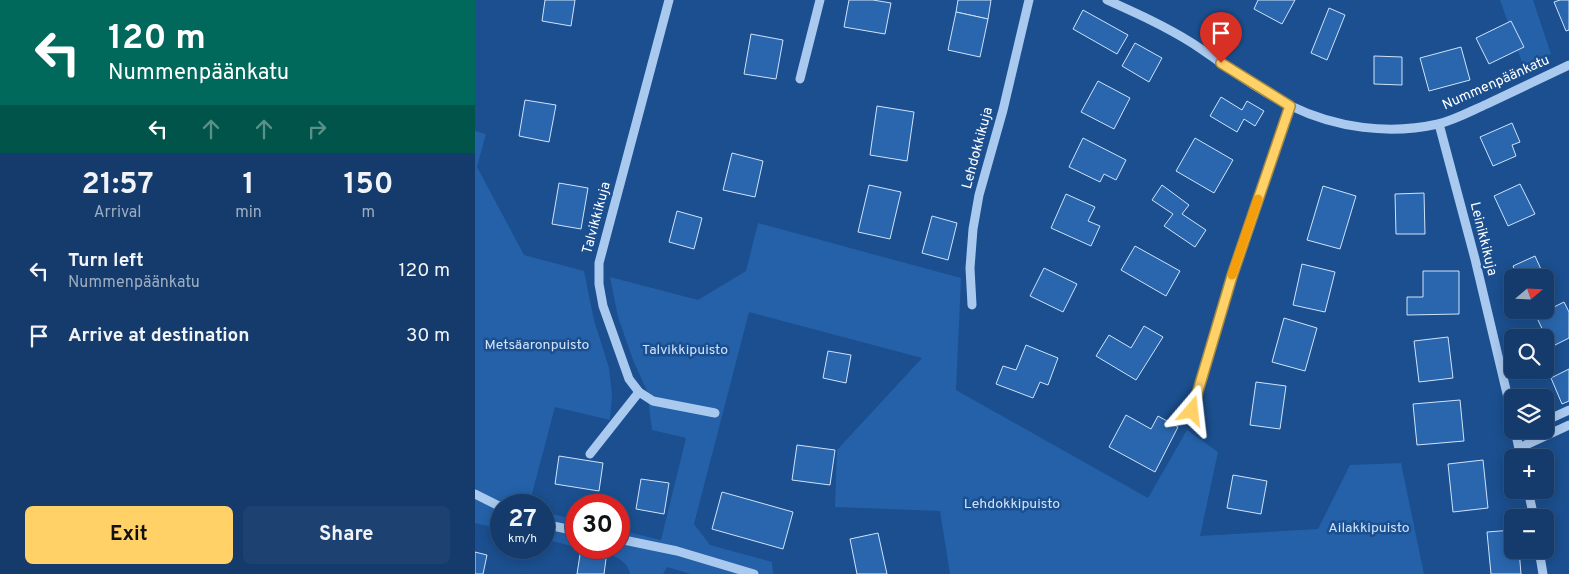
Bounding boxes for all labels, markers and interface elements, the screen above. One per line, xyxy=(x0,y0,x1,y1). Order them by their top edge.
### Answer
pin xyxy=(1200,12,1242,63)
text: 120 m xyxy=(108,17,206,61)
icon: arrive xyxy=(1207,19,1235,47)
icon: left xyxy=(25,20,90,85)
street label: Nummenpäänkatu xyxy=(1440,52,1552,114)
text: Nummenpäänkatu xyxy=(108,60,289,87)
street label: Lehdokkikuja xyxy=(959,105,997,191)
icon: left xyxy=(144,115,172,143)
icon: ahead xyxy=(197,115,225,143)
icon: ahead xyxy=(250,115,278,143)
icon: right xyxy=(303,115,331,143)
text: 21:57 xyxy=(82,167,154,204)
text: 1 xyxy=(243,167,255,204)
text: 150 xyxy=(343,167,393,204)
street label: Talvikkikuja xyxy=(579,180,615,256)
street label: Leinikkikuja xyxy=(1466,200,1500,278)
text: Arrival xyxy=(94,203,141,223)
text: min xyxy=(235,203,262,223)
text: m xyxy=(362,203,375,223)
text: Turn left xyxy=(68,249,144,273)
icon: left xyxy=(25,257,53,285)
text: 120 m xyxy=(399,259,450,283)
north arrow xyxy=(1504,269,1554,319)
map controls xyxy=(1504,269,1554,559)
text: Nummenpäänkatu xyxy=(68,273,200,293)
icon: arrive xyxy=(25,322,53,350)
text: Arrive at destination xyxy=(68,324,249,348)
text: 30 m xyxy=(406,324,450,348)
button: search xyxy=(1504,329,1554,379)
park label: Metsäaronpuisto xyxy=(485,337,590,354)
park label: Talvikkipuisto xyxy=(642,342,728,359)
position arrow xyxy=(1165,384,1217,436)
button: layers xyxy=(1504,389,1554,439)
button: + xyxy=(1504,449,1554,499)
speed limit sign: 30 xyxy=(565,494,630,559)
park label: Lehdokkipuisto xyxy=(964,496,1060,513)
text: 27 xyxy=(508,504,537,536)
button: Exit xyxy=(25,506,233,564)
button: Share xyxy=(243,506,450,564)
button: − xyxy=(1504,509,1554,559)
park label: Ailakkipuisto xyxy=(1328,520,1410,537)
text: km/h xyxy=(508,531,537,547)

